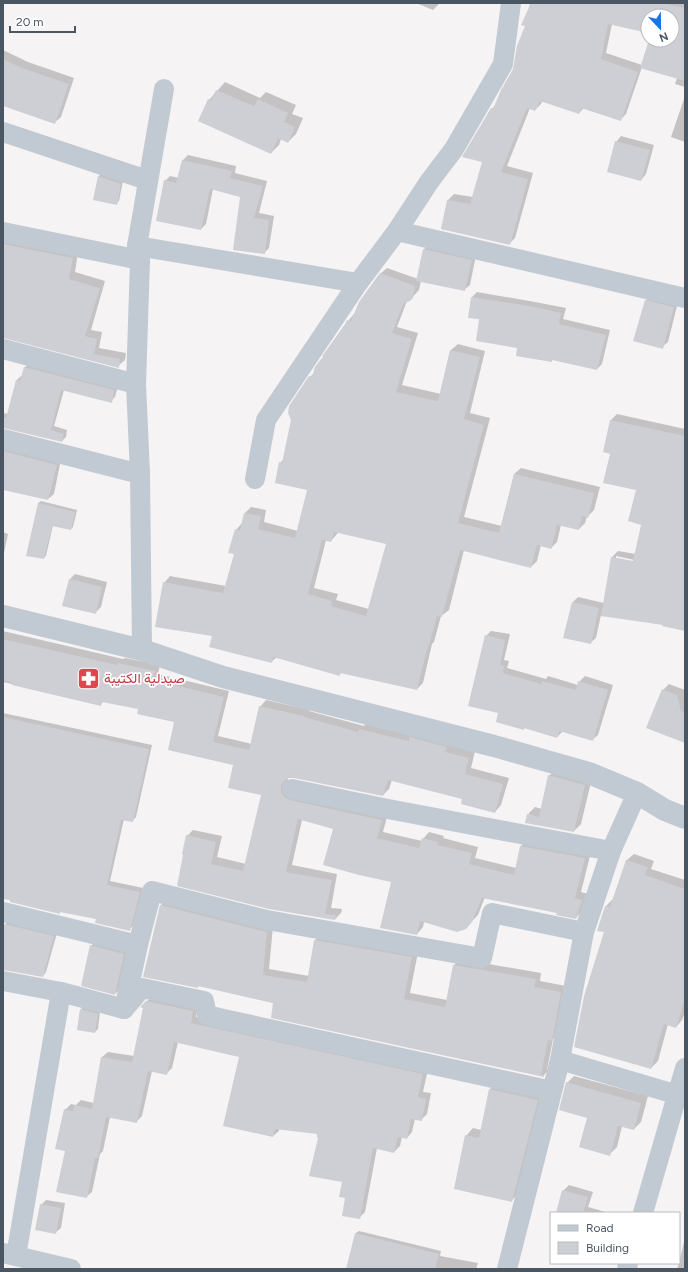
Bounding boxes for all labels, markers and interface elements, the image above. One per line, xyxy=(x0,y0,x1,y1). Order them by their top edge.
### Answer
scale bar xyxy=(10,8,75,34)
north arrow xyxy=(640,8,680,48)
text: 20 m xyxy=(16,15,44,29)
text: N xyxy=(657,29,670,44)
pharmacy icon: صيدلية الكتيبة xyxy=(76,665,102,691)
place label: صيدلية الكتيبة xyxy=(104,670,185,687)
legend xyxy=(550,1212,680,1264)
text: Road xyxy=(586,1221,614,1235)
text: Building xyxy=(586,1241,629,1255)

